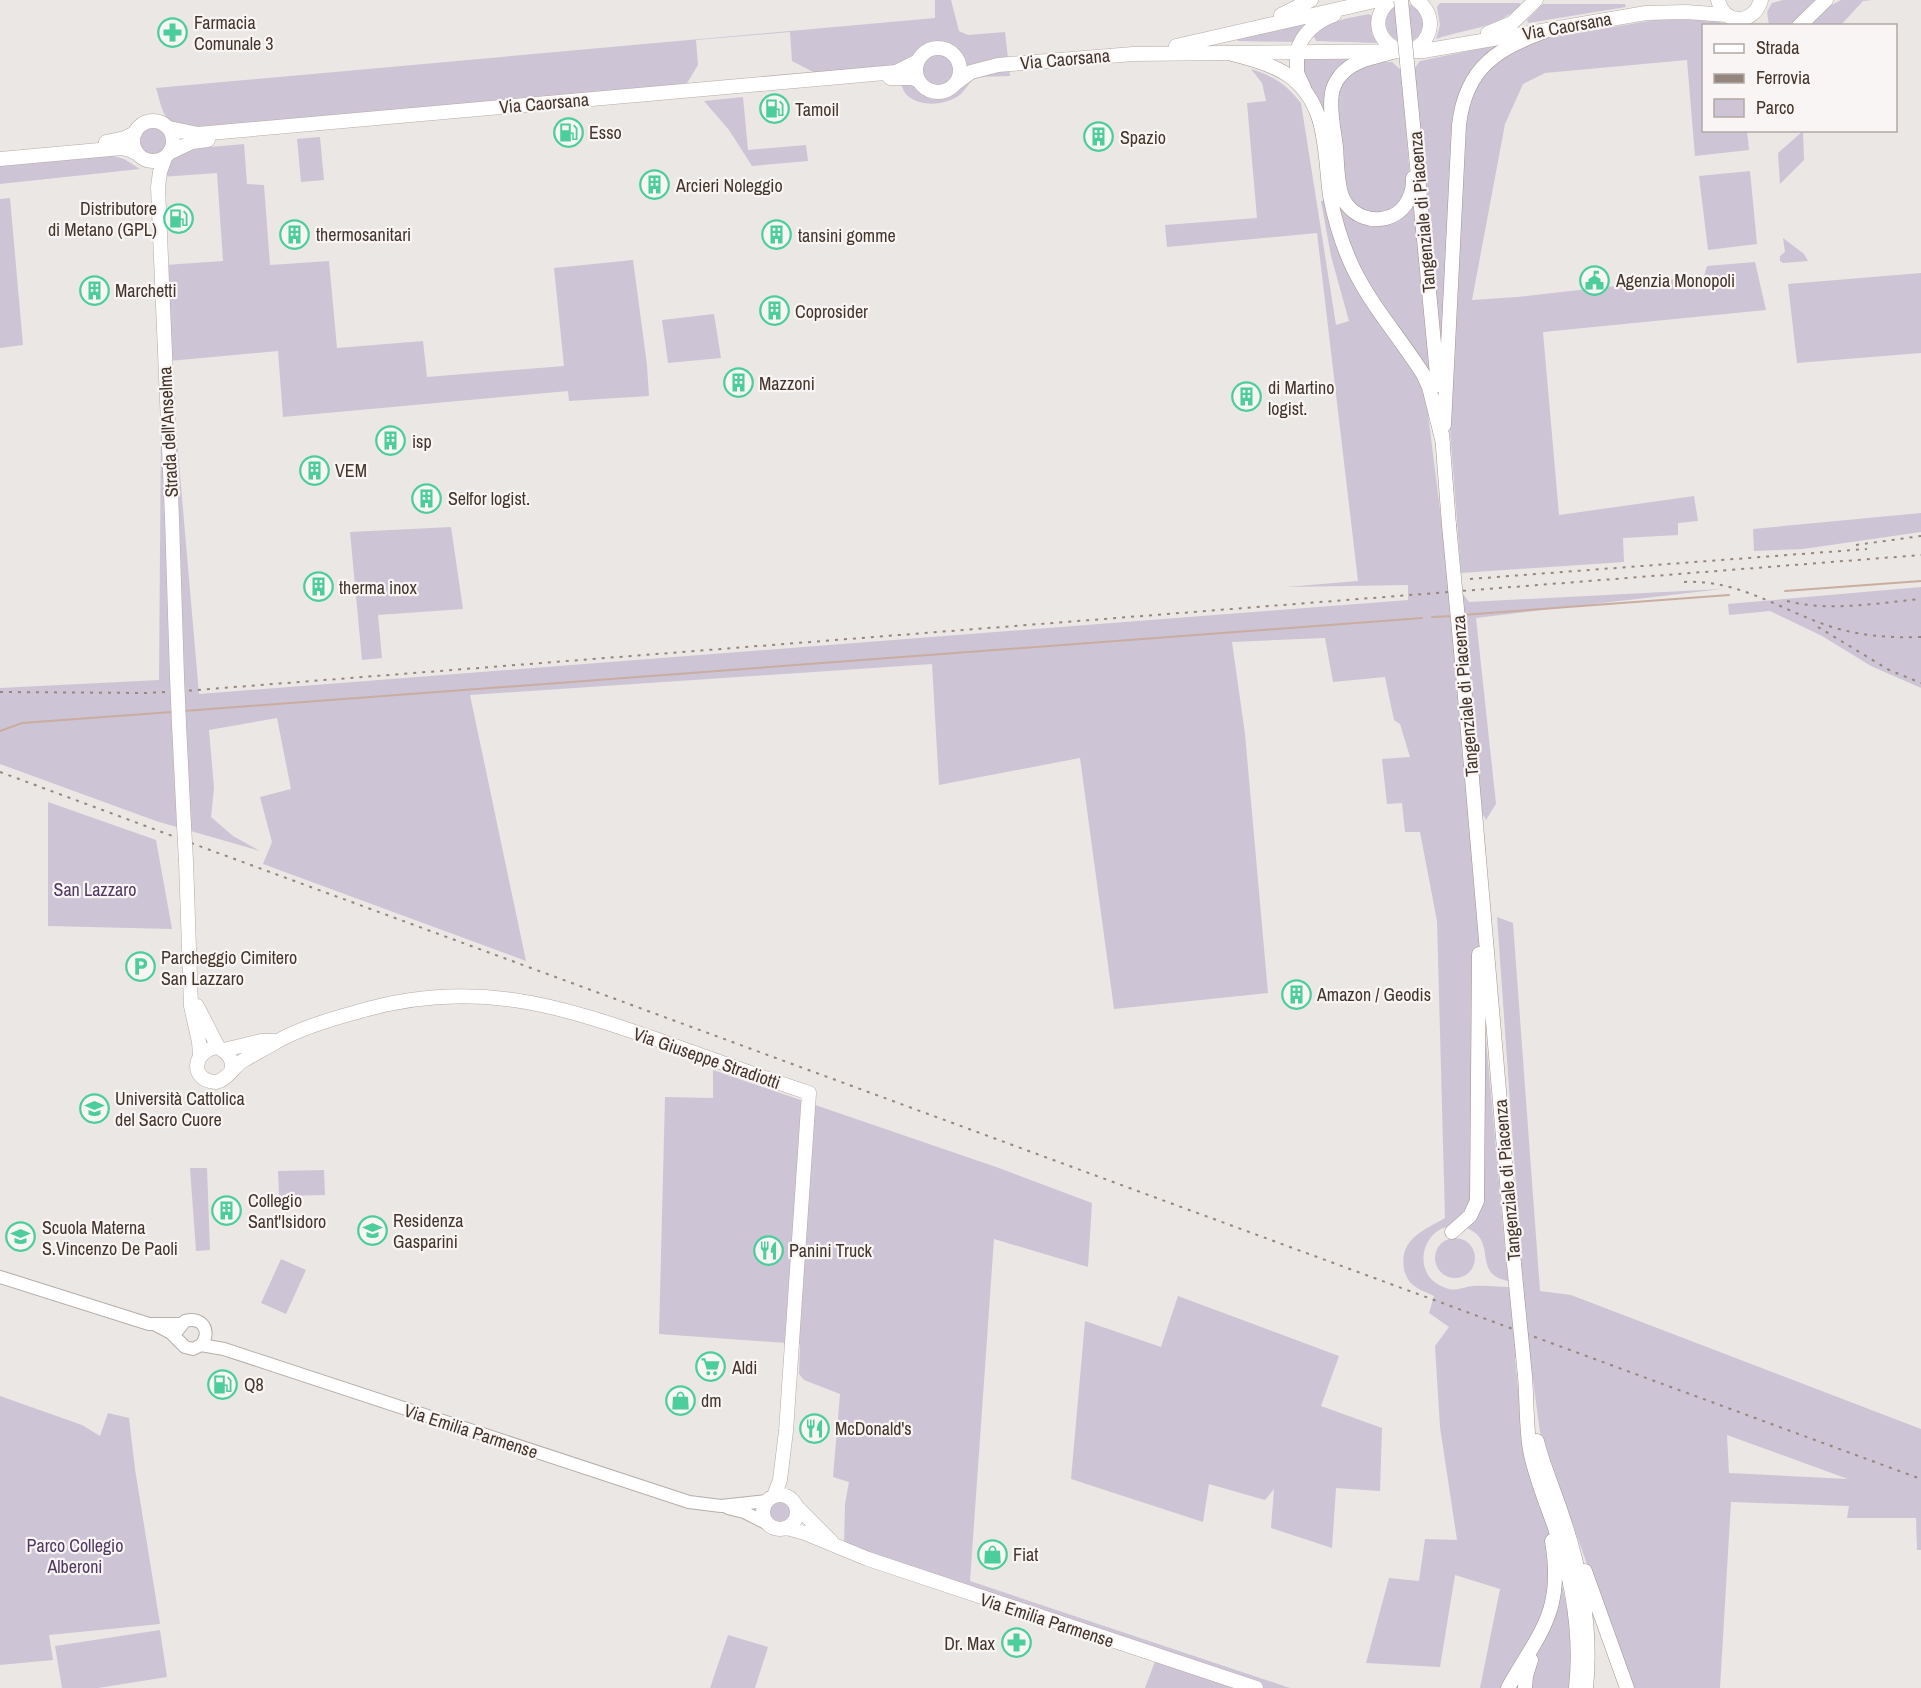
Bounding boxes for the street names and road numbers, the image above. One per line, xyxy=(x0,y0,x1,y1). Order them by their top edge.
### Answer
street label: Via Caorsana xyxy=(1521,6,1613,46)
street label: Via Caorsana xyxy=(1019,43,1111,75)
street label: Via Caorsana xyxy=(498,87,590,119)
street label: Tangenziale di Piacenza xyxy=(1402,130,1442,294)
street label: Strada dell'Anselma xyxy=(152,366,184,498)
street label: Tangenziale di Piacenza xyxy=(1445,614,1485,778)
street label: Via Giuseppe Stradiotti xyxy=(630,1021,784,1095)
street label: Tangenziale di Piacenza xyxy=(1487,1098,1527,1262)
street label: Via Emilia Parmense xyxy=(401,1398,541,1464)
street label: Via Emilia Parmense xyxy=(977,1587,1117,1653)

